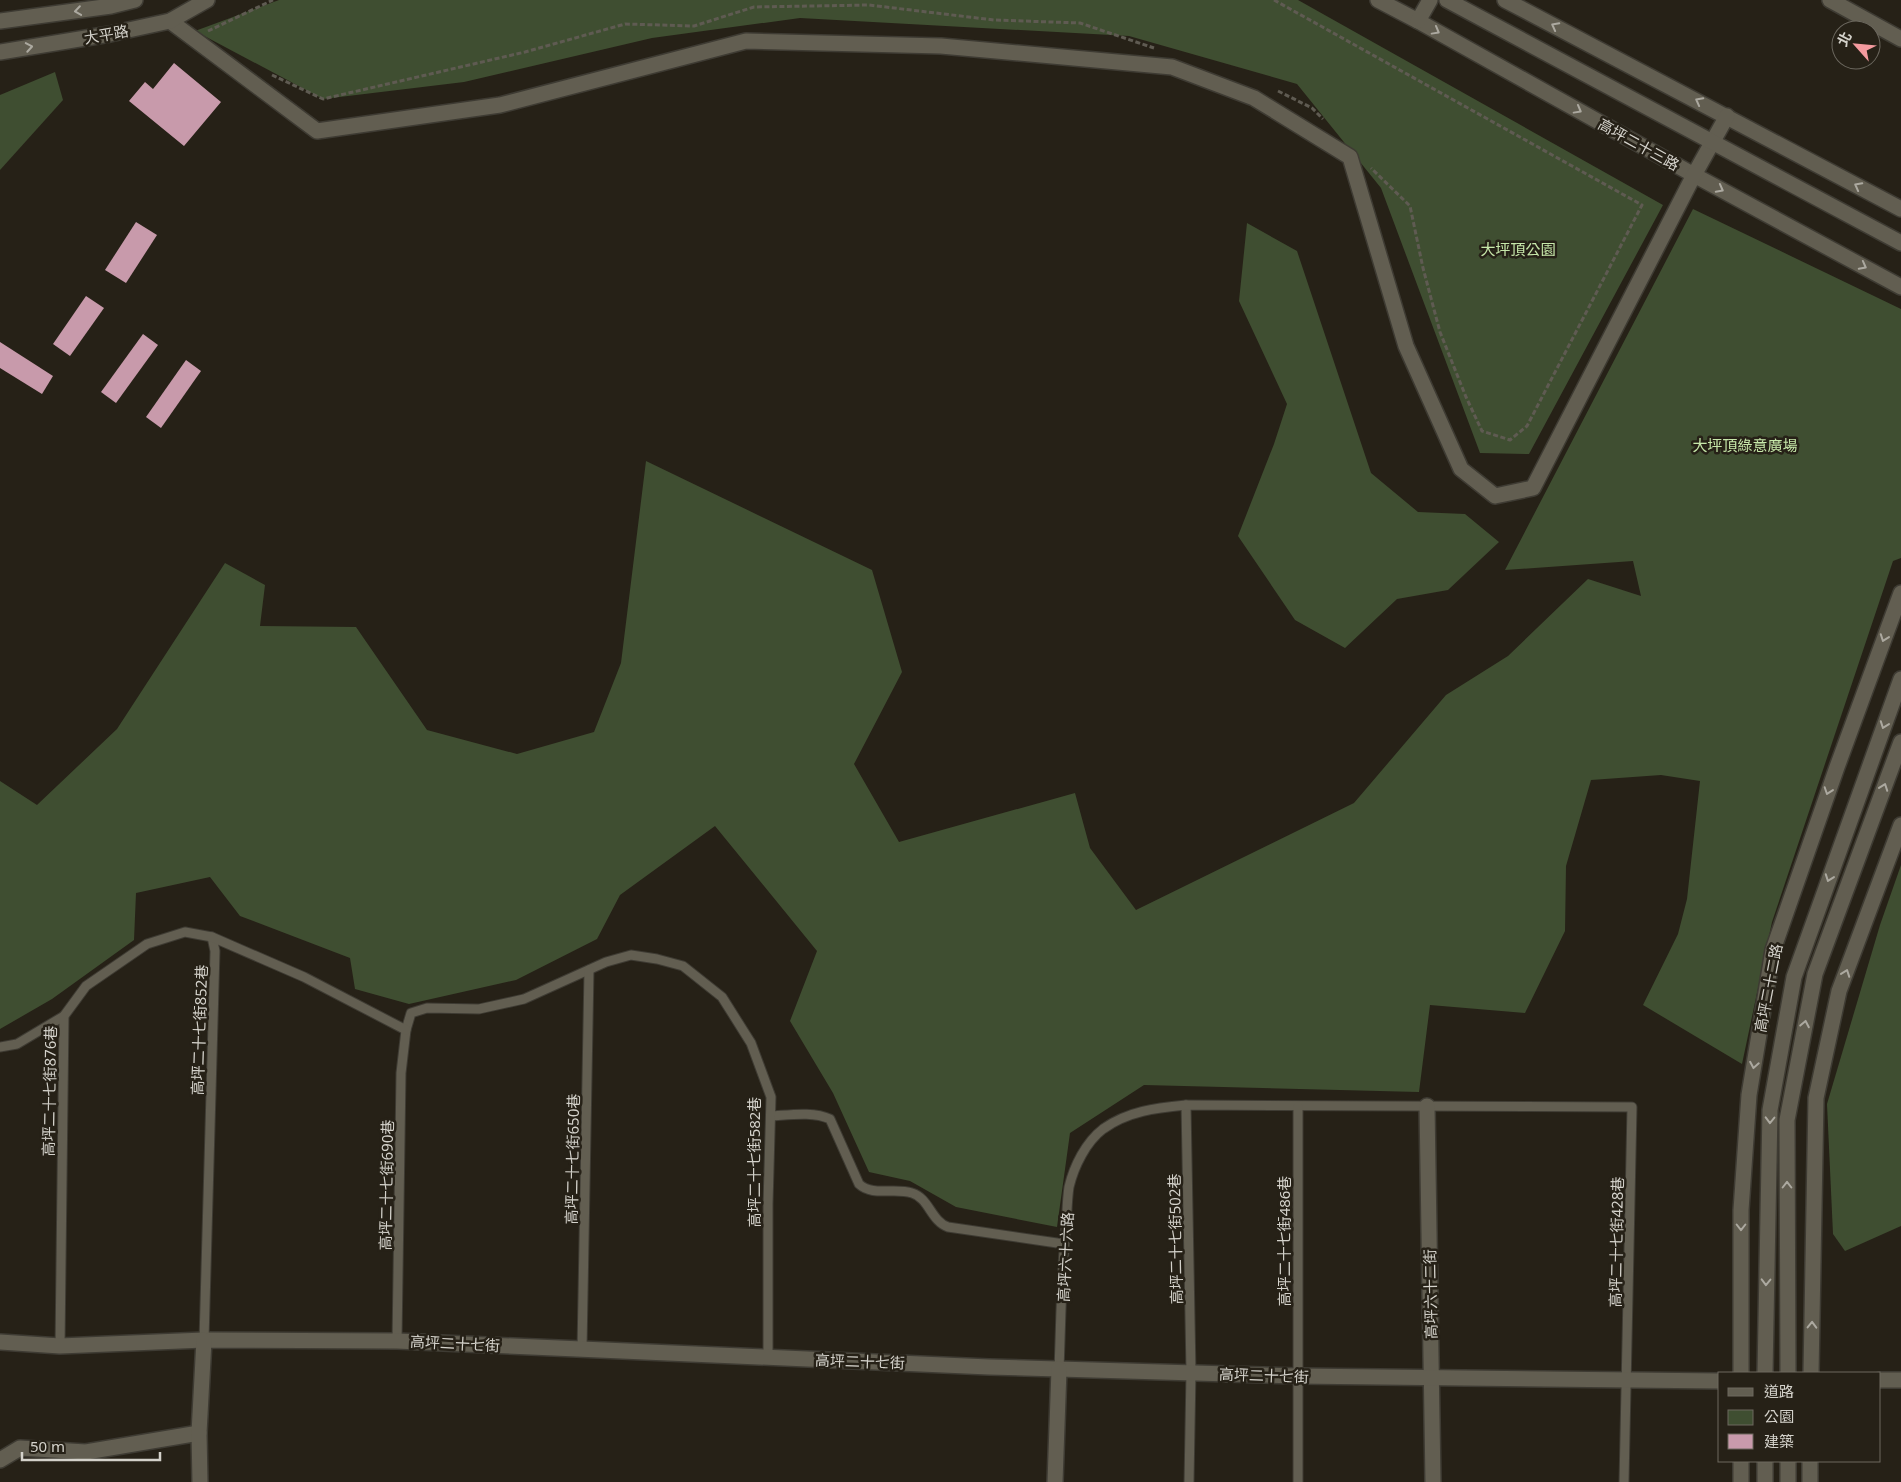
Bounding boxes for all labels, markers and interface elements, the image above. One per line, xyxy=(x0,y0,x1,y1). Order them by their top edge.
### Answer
one-way arrow xyxy=(74,5,82,16)
street label: 大平路 xyxy=(82,20,130,48)
north arrow xyxy=(1831,20,1881,70)
one-way arrow xyxy=(1551,22,1560,32)
one-way arrow xyxy=(1431,25,1440,35)
text: 北 xyxy=(1832,28,1856,49)
one-way arrow xyxy=(24,42,33,52)
one-way arrow xyxy=(1695,97,1704,107)
one-way arrow xyxy=(1573,104,1582,114)
street label: 高坪二十三路 xyxy=(1595,113,1683,175)
one-way arrow xyxy=(1854,182,1863,192)
one-way arrow xyxy=(1715,183,1724,193)
park label: 大坪頂公園 xyxy=(1480,239,1556,259)
one-way arrow xyxy=(1858,260,1867,270)
park label: 大坪頂綠意廣場 xyxy=(1692,435,1798,455)
one-way arrow xyxy=(1880,634,1890,642)
one-way arrow xyxy=(1880,720,1890,729)
one-way arrow xyxy=(1878,783,1888,792)
one-way arrow xyxy=(1824,786,1834,795)
one-way arrow xyxy=(1825,873,1835,882)
street label: 高坪二十二路 xyxy=(1750,942,1786,1034)
street label: 高坪二十七街852巷 xyxy=(187,964,211,1096)
one-way arrow xyxy=(1840,969,1850,978)
one-way arrow xyxy=(1800,1019,1810,1028)
street label: 高坪二十七街876巷 xyxy=(38,1025,60,1157)
one-way arrow xyxy=(1749,1061,1759,1069)
street label: 高坪二十七街650巷 xyxy=(561,1093,583,1225)
street label: 高坪二十七街582巷 xyxy=(744,1097,764,1227)
one-way arrow xyxy=(1764,1116,1775,1124)
street label: 高坪二十七街690巷 xyxy=(375,1119,397,1251)
street label: 高坪二十七街502巷 xyxy=(1164,1173,1186,1305)
street label: 高坪二十七街486巷 xyxy=(1274,1176,1294,1306)
street label: 高坪二十七街428巷 xyxy=(1605,1176,1627,1308)
one-way arrow xyxy=(1782,1180,1792,1188)
street label: 高坪六十六路 xyxy=(1053,1212,1077,1302)
one-way arrow xyxy=(1736,1224,1746,1231)
street label: 高坪六十二街 xyxy=(1419,1249,1441,1339)
one-way arrow xyxy=(1761,1278,1772,1286)
one-way arrow xyxy=(1806,1320,1817,1328)
street label: 高坪二十七街 xyxy=(410,1331,500,1355)
street label: 高坪二十七街 xyxy=(815,1349,905,1373)
street label: 高坪二十七街 xyxy=(1219,1363,1309,1387)
legend xyxy=(1718,1372,1881,1462)
text: 道路 xyxy=(1764,1381,1794,1401)
text: 公園 xyxy=(1764,1406,1794,1426)
scale bar xyxy=(22,1430,160,1462)
text: 建築 xyxy=(1764,1431,1794,1451)
text: 50 m xyxy=(30,1436,65,1456)

